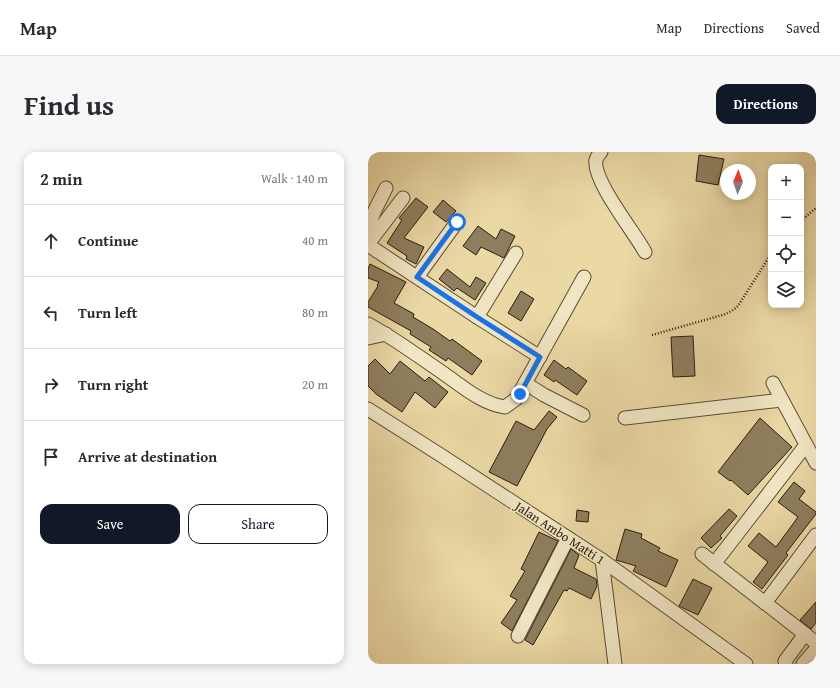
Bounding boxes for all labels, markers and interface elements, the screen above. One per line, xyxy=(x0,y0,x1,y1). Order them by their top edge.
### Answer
text: Map xyxy=(20,14,57,42)
text: Map xyxy=(656,18,682,38)
text: Directions xyxy=(704,18,764,38)
text: Saved xyxy=(786,18,820,38)
text: Find us xyxy=(24,84,114,125)
button: Directions xyxy=(716,84,816,124)
north arrow xyxy=(720,164,756,200)
map controls xyxy=(768,164,804,308)
button: + xyxy=(768,164,804,200)
text: 2 min xyxy=(40,166,82,191)
text: Walk · 140 m xyxy=(261,169,328,188)
button: − xyxy=(768,200,804,236)
route start xyxy=(448,213,466,231)
icon: ahead xyxy=(40,230,62,252)
text: Continue xyxy=(78,230,139,251)
text: 40 m xyxy=(302,231,328,250)
button: locate xyxy=(768,236,804,272)
button: layers xyxy=(768,272,804,308)
icon: left xyxy=(40,302,62,324)
text: Turn left xyxy=(78,302,137,323)
text: 80 m xyxy=(302,303,328,322)
icon: right xyxy=(40,374,62,396)
text: Turn right xyxy=(78,374,149,395)
text: 20 m xyxy=(302,375,328,394)
route end xyxy=(511,385,529,403)
icon: arrive xyxy=(40,446,62,468)
text: Arrive at destination xyxy=(78,446,217,467)
street label: Jalan Ambo Matti 1 xyxy=(510,496,609,569)
button: Save xyxy=(40,504,180,544)
button: Share xyxy=(188,504,328,544)

